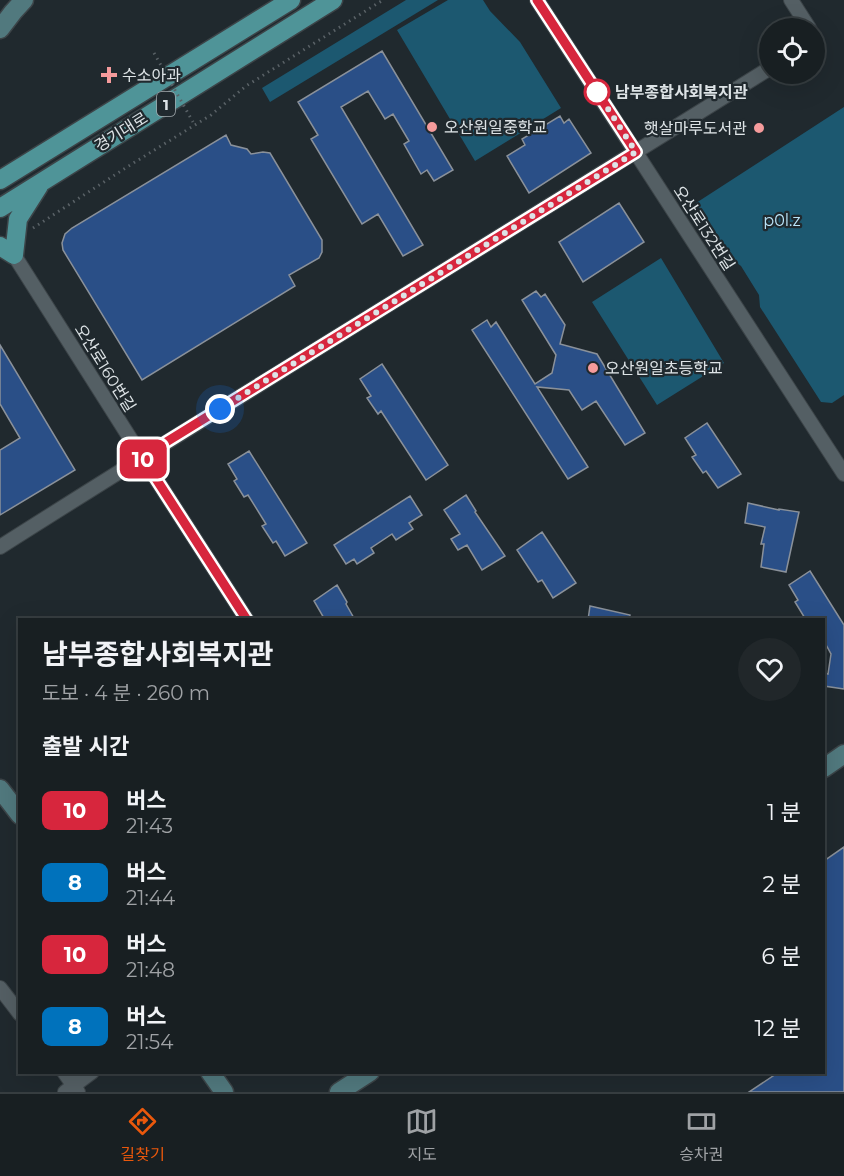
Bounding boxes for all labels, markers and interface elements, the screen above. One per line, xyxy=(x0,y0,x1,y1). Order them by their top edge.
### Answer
map controls xyxy=(759,18,825,84)
button: locate xyxy=(759,18,825,84)
marker: 수소아과 xyxy=(100,66,118,84)
place label: 수소아과 xyxy=(122,66,181,85)
marker: 남부종합사회복지관 xyxy=(584,79,610,105)
place label: 남부종합사회복지관 xyxy=(615,83,748,102)
road number: 1 xyxy=(157,92,175,116)
street label: 경기대로 xyxy=(91,108,151,156)
place label: 오산원일중학교 xyxy=(444,118,547,137)
place label: 햇살마루도서관 xyxy=(644,119,747,138)
marker: 오산원일중학교 xyxy=(425,120,439,134)
marker: 햇살마루도서관 xyxy=(752,121,766,135)
street label: 오산로132번길 xyxy=(670,182,738,274)
park label: p0l.z xyxy=(763,211,801,230)
street label: 오산로160번길 xyxy=(71,321,139,415)
place label: 오산원일초등학교 xyxy=(605,359,723,378)
marker: 오산원일초등학교 xyxy=(586,361,600,375)
your location xyxy=(205,394,235,424)
line badge: 10 xyxy=(116,440,170,478)
text: 10 xyxy=(132,447,154,472)
text: 남부종합사회복지관 xyxy=(42,637,274,671)
button: heart xyxy=(738,638,801,701)
text: 도보 · 4 분 · 260 m xyxy=(42,681,210,705)
text: 출발 시간 xyxy=(42,733,129,760)
text: 버스 xyxy=(126,787,166,814)
text: 10 xyxy=(64,798,86,823)
text: 1 분 xyxy=(767,799,801,826)
text: 21:43 xyxy=(126,814,173,838)
text: 버스 xyxy=(126,859,166,886)
text: 8 xyxy=(68,870,82,895)
text: 2 분 xyxy=(762,871,801,898)
text: 21:44 xyxy=(126,886,175,910)
text: 버스 xyxy=(126,931,166,958)
text: 10 xyxy=(64,942,86,967)
text: 6 분 xyxy=(762,943,801,970)
text: 21:48 xyxy=(126,958,175,982)
text: 버스 xyxy=(126,1003,166,1030)
text: 8 xyxy=(68,1014,82,1039)
text: 12 분 xyxy=(755,1015,801,1042)
text: 21:54 xyxy=(126,1030,173,1054)
tab: 길찾기 xyxy=(120,1105,165,1165)
tab: 지도 xyxy=(405,1105,438,1165)
tab: 승차권 xyxy=(679,1105,724,1165)

